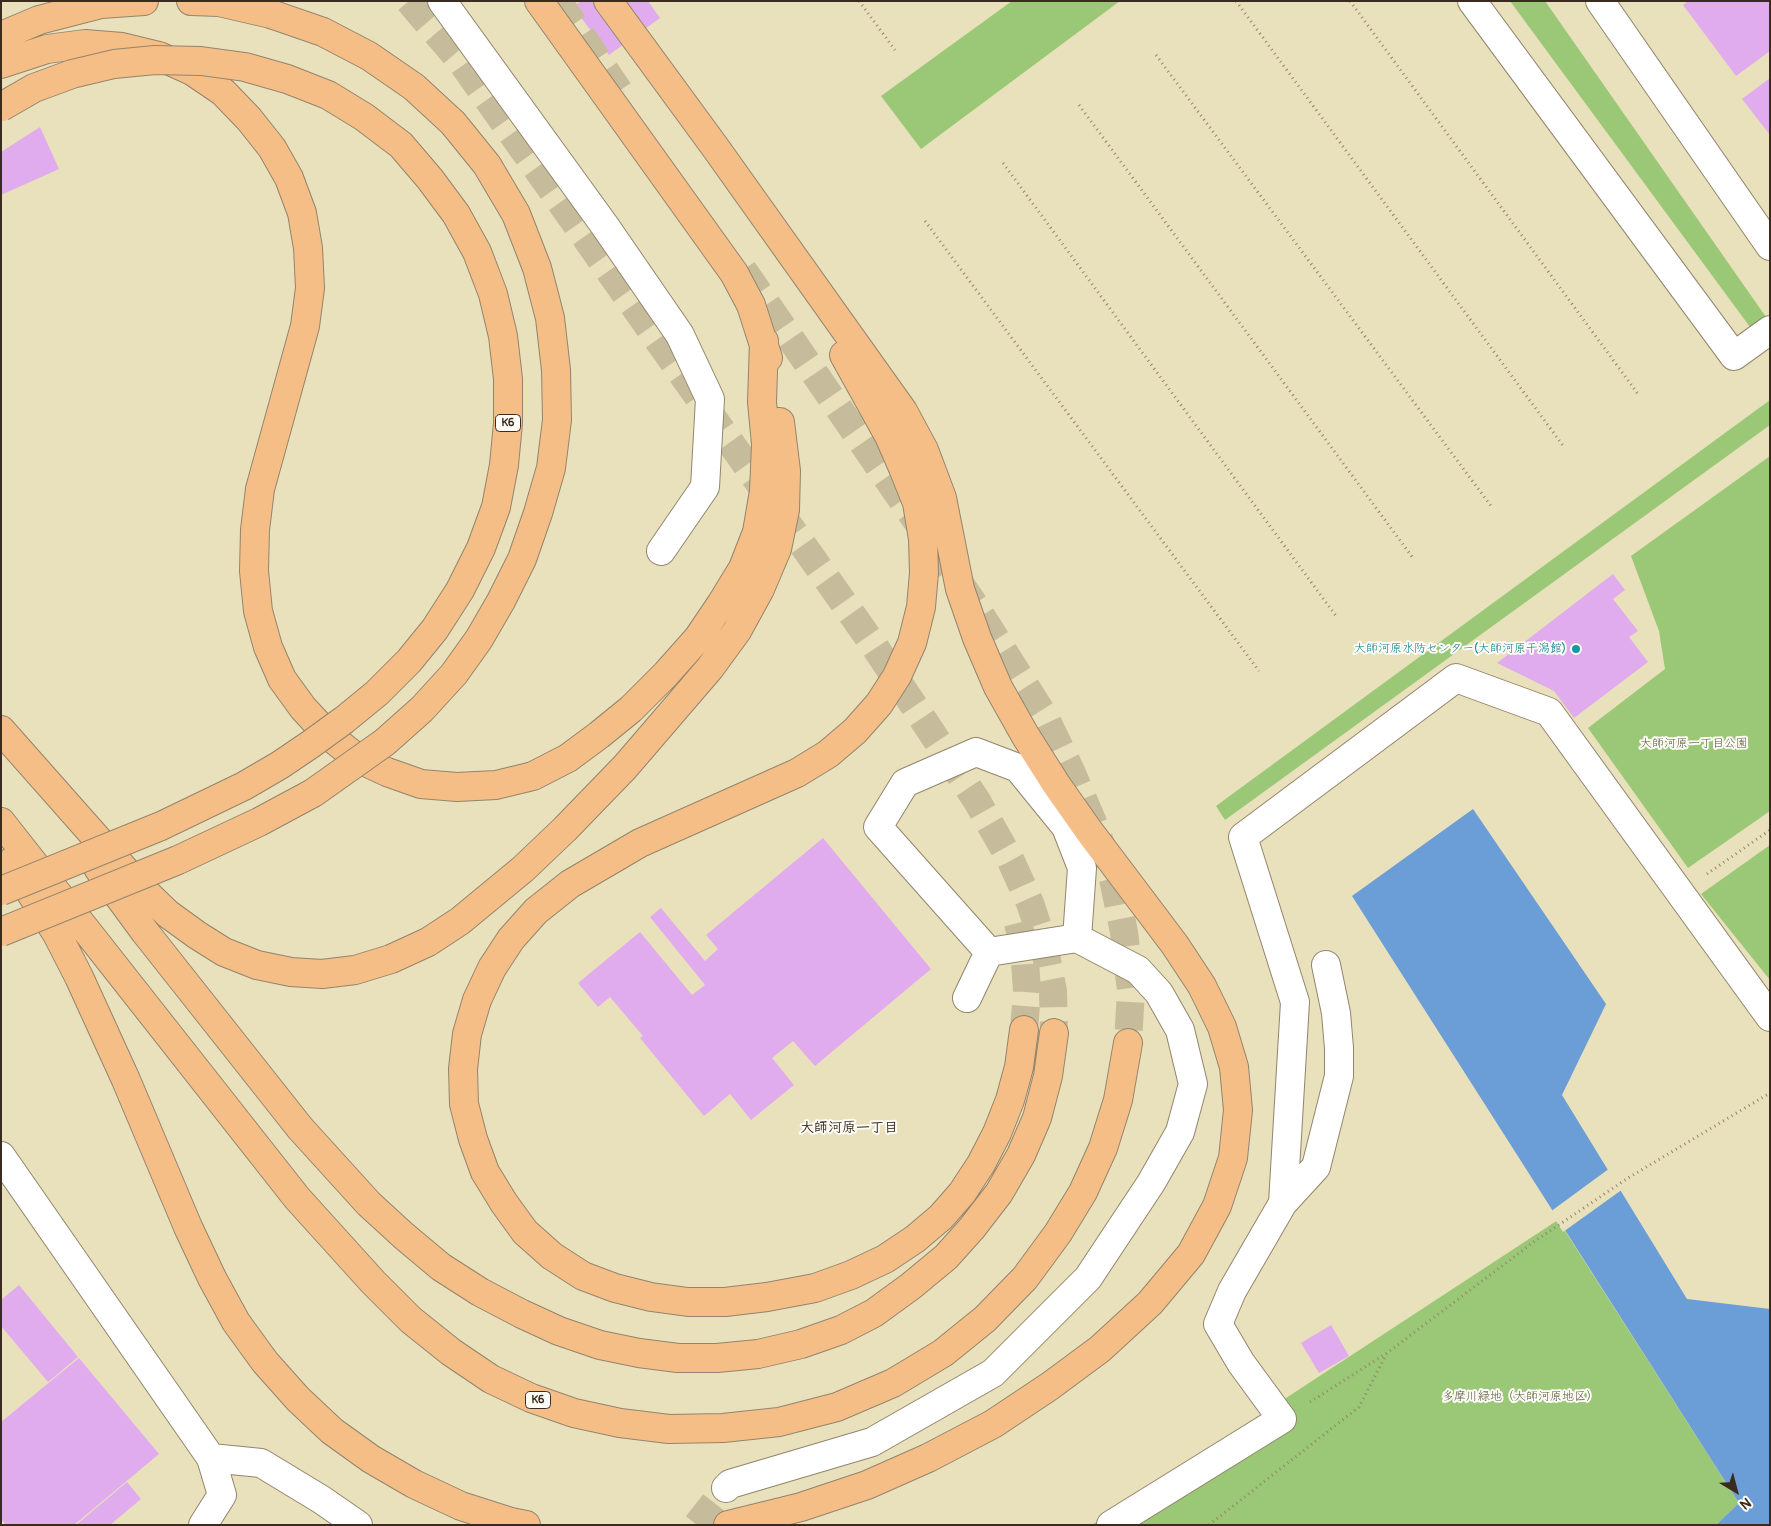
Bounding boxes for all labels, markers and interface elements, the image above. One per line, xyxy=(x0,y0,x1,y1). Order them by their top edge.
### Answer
road number: K6 xyxy=(496,414,520,432)
place label: 大師河原水防センター(大師河原干潟館) xyxy=(1354,642,1566,656)
marker: 大師河原水防センター(大師河原干潟館) xyxy=(1570,643,1582,655)
park label: 大師河原一丁目公園 xyxy=(1640,737,1748,751)
district label: 大師河原一丁目 xyxy=(800,1120,898,1136)
park label: 多摩川緑地（大師河原地区） xyxy=(1442,1390,1598,1404)
road number: K6 xyxy=(526,1392,550,1408)
north arrow xyxy=(1711,1466,1761,1516)
text: N xyxy=(1736,1494,1754,1513)

